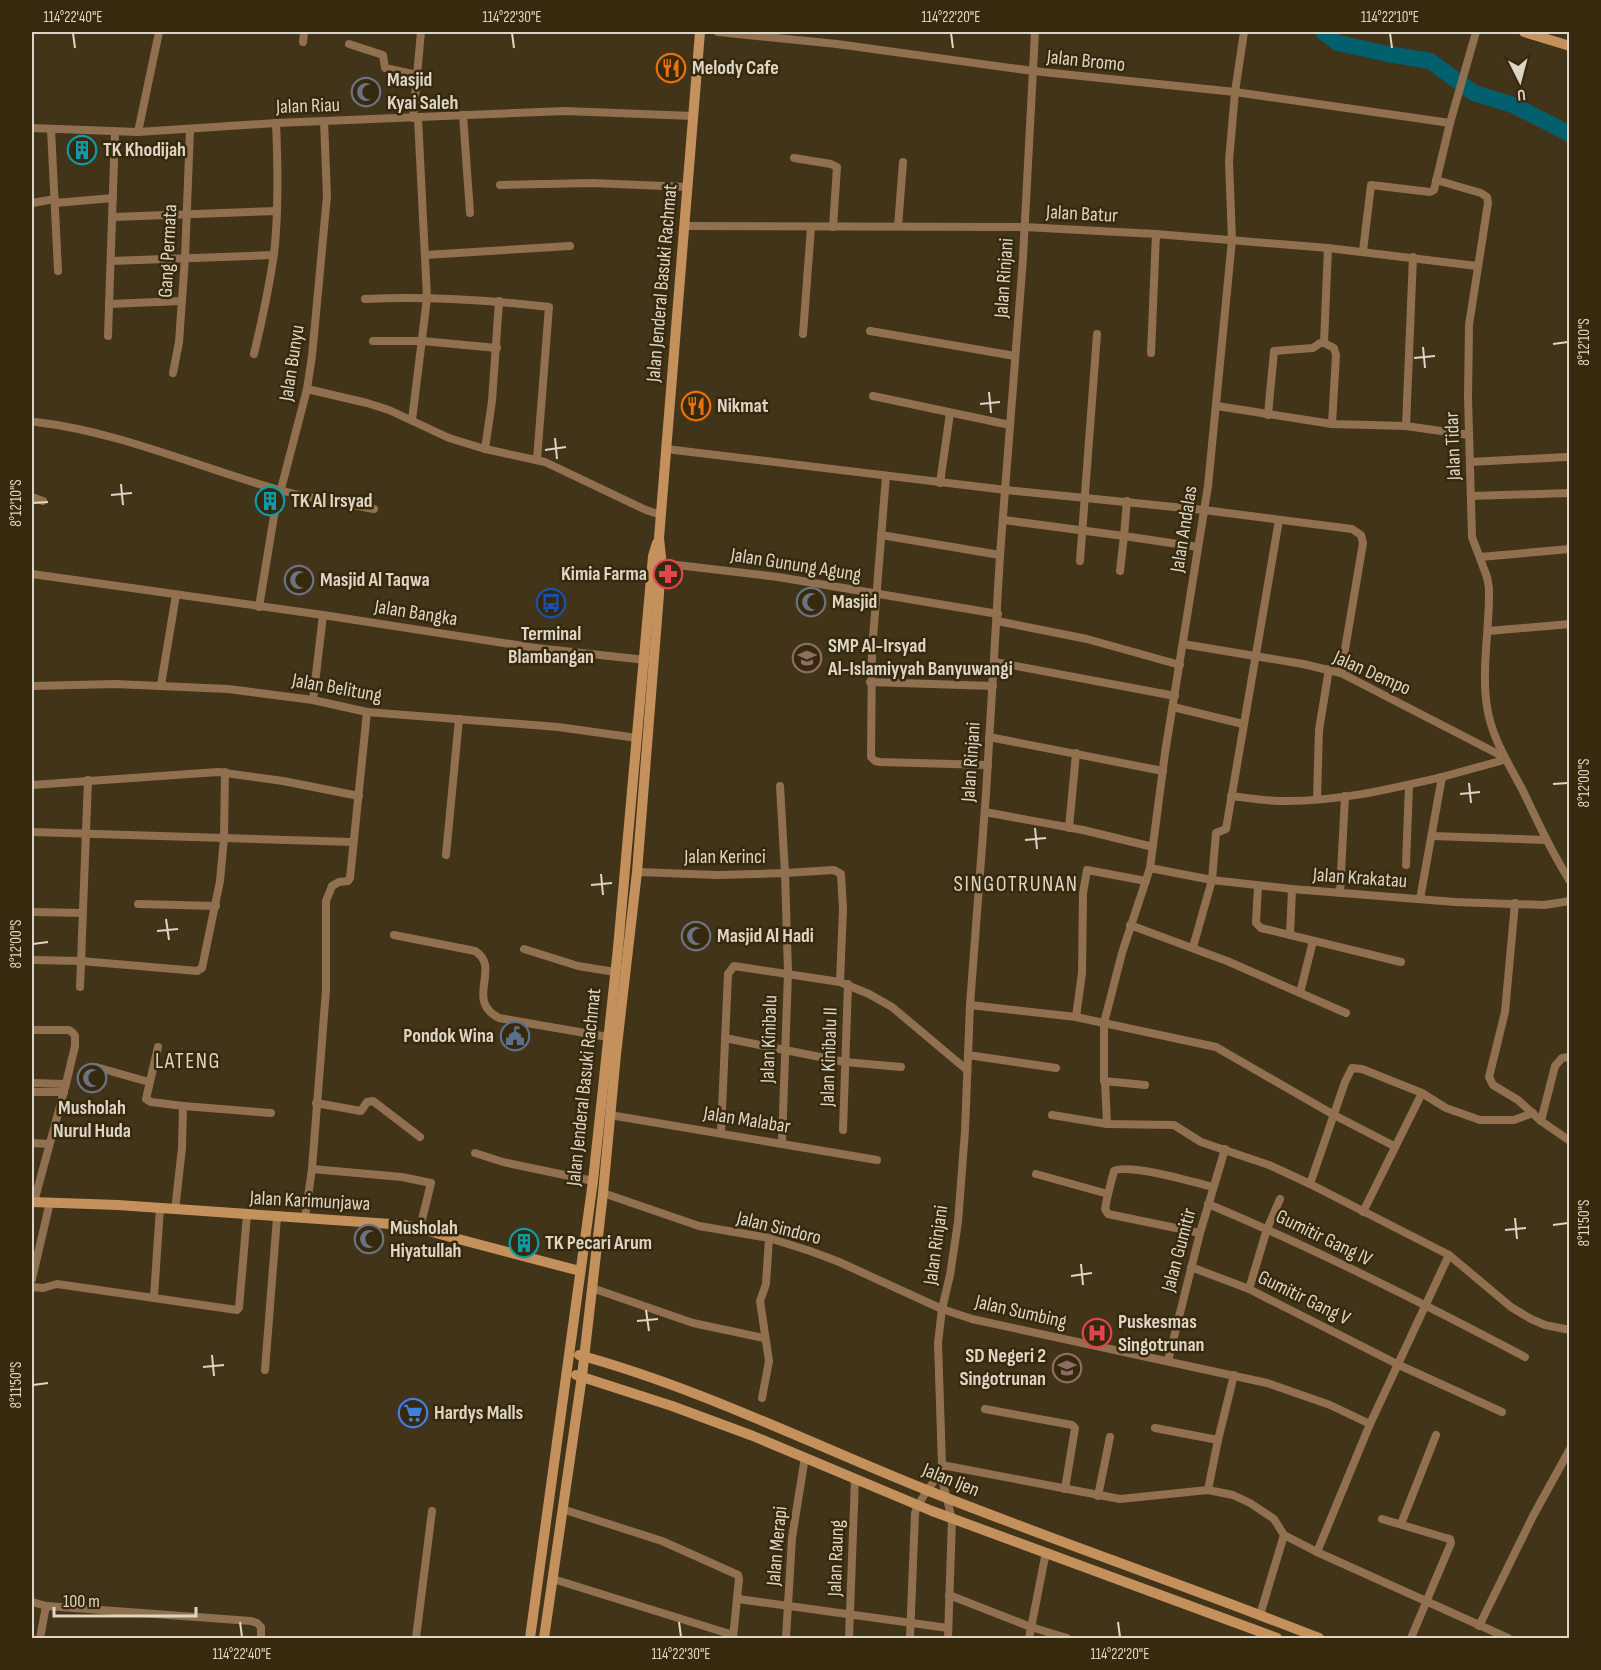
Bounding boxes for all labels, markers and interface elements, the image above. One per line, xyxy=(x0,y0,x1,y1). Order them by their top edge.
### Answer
text: 114°22'40"E xyxy=(44,8,102,27)
text: 114°22'30"E xyxy=(483,8,541,27)
text: 114°22'20"E xyxy=(922,8,980,27)
text: 114°22'10"E xyxy=(1361,8,1419,27)
street label: Jalan Bromo xyxy=(1045,45,1126,77)
north arrow xyxy=(1490,51,1550,111)
restaurant icon: Melody Cafe xyxy=(655,52,687,84)
place label: Melody Cafe xyxy=(692,56,779,80)
place label: Masjid Kyai Saleh xyxy=(387,68,458,115)
mosque icon: Masjid Kyai Saleh xyxy=(350,76,382,108)
text: U xyxy=(1516,85,1527,104)
street label: Jalan Riau xyxy=(275,93,340,119)
building icon: TK Khodijah xyxy=(66,134,98,166)
place label: TK Khodijah xyxy=(103,138,186,162)
street label: Jalan Jenderal Basuki Rachmat xyxy=(641,183,683,384)
street label: Jalan Batur xyxy=(1045,200,1119,228)
street label: Gang Permata xyxy=(154,204,182,298)
street label: Jalan Rinjani xyxy=(989,237,1019,320)
text: 8°12'10"S xyxy=(1575,318,1594,366)
street label: Jalan Bunyu xyxy=(274,323,310,404)
restaurant icon: Nikmat xyxy=(680,390,712,422)
place label: Nikmat xyxy=(717,394,769,418)
street label: Jalan Tidar xyxy=(1440,411,1466,482)
text: 8°12'10"S xyxy=(7,479,26,527)
street label: Jalan Andalas xyxy=(1165,484,1203,575)
building icon: TK Al Irsyad xyxy=(254,485,286,517)
place label: TK Al Irsyad xyxy=(291,489,373,513)
street label: Jalan Gunung Agung xyxy=(728,543,863,587)
pharmacy icon: Kimia Farma xyxy=(652,558,684,590)
place label: Kimia Farma xyxy=(561,562,647,586)
mosque icon: Masjid Al Taqwa xyxy=(283,564,315,596)
place label: Masjid Al Taqwa xyxy=(320,568,430,592)
mosque icon: Masjid xyxy=(795,586,827,618)
bus stop icon: Terminal Blambangan xyxy=(535,587,567,619)
place label: Masjid xyxy=(832,590,877,614)
street label: Jalan Bangka xyxy=(372,594,459,631)
place label: Terminal Blambangan xyxy=(508,622,594,669)
place label: SMP Al-Irsyad Al-Islamiyyah Banyuwangi xyxy=(827,634,1013,681)
school or university icon: SMP Al-Irsyad Al-Islamiyyah Banyuwangi xyxy=(791,642,823,674)
street label: Jalan Dempo xyxy=(1329,645,1414,701)
street label: Jalan Belitung xyxy=(289,668,384,708)
street label: Jalan Rinjani xyxy=(956,721,986,804)
text: 8°12'00"S xyxy=(1575,759,1594,807)
street label: Jalan Kerinci xyxy=(683,845,766,869)
street label: Jalan Krakatau xyxy=(1311,863,1408,893)
district label: SINGOTRUNAN xyxy=(954,871,1078,898)
text: 8°12'00"S xyxy=(7,920,26,968)
mosque icon: Masjid Al Hadi xyxy=(680,920,712,952)
place label: Masjid Al Hadi xyxy=(717,924,814,948)
street label: Jalan Jenderal Basuki Rachmat xyxy=(562,987,606,1188)
street label: Jalan Kinibalu xyxy=(755,995,783,1084)
street label: Jalan Kinibalu II xyxy=(815,1007,843,1108)
public building icon: Pondok Wina xyxy=(499,1020,531,1052)
place label: Pondok Wina xyxy=(403,1024,494,1048)
district label: LATENG xyxy=(155,1048,221,1075)
mosque icon: Musholah Nurul Huda xyxy=(76,1062,108,1094)
place label: Musholah Nurul Huda xyxy=(53,1096,131,1143)
street label: Jalan Malabar xyxy=(701,1101,792,1139)
street label: Jalan Karimunjawa xyxy=(248,1186,371,1216)
text: 8°11'50"S xyxy=(1575,1200,1594,1246)
street label: Jalan Rinjani xyxy=(918,1204,953,1287)
street label: Gumitir Gang IV xyxy=(1272,1204,1376,1272)
street label: Jalan Gumitir xyxy=(1156,1205,1202,1295)
street label: Jalan Sindoro xyxy=(733,1206,824,1250)
place label: Musholah Hiyatullah xyxy=(390,1216,462,1263)
mosque icon: Musholah Hiyatullah xyxy=(353,1223,385,1255)
building icon: TK Pecari Arum xyxy=(508,1227,540,1259)
place label: TK Pecari Arum xyxy=(545,1231,652,1255)
street label: Gumitir Gang V xyxy=(1254,1265,1354,1331)
street label: Jalan Sumbing xyxy=(972,1290,1069,1334)
place label: Puskesmas Singotrunan xyxy=(1118,1310,1205,1357)
hospital icon: Puskesmas Singotrunan xyxy=(1081,1317,1113,1349)
place label: SD Negeri 2 Singotrunan xyxy=(960,1344,1046,1391)
school or university icon: SD Negeri 2 Singotrunan xyxy=(1051,1352,1083,1384)
text: 8°11'50"S xyxy=(7,1362,26,1408)
supermarket icon: Hardys Malls xyxy=(397,1397,429,1429)
place label: Hardys Malls xyxy=(434,1401,524,1425)
street label: Jalan Ijen xyxy=(918,1457,983,1502)
street label: Jalan Merapi xyxy=(761,1505,792,1588)
street label: Jalan Raung xyxy=(823,1519,849,1598)
scale bar xyxy=(54,1580,196,1618)
text: 100 m xyxy=(63,1591,100,1612)
text: 114°22'40"E xyxy=(213,1645,271,1664)
text: 114°22'30"E xyxy=(652,1645,710,1664)
text: 114°22'20"E xyxy=(1091,1645,1149,1664)

